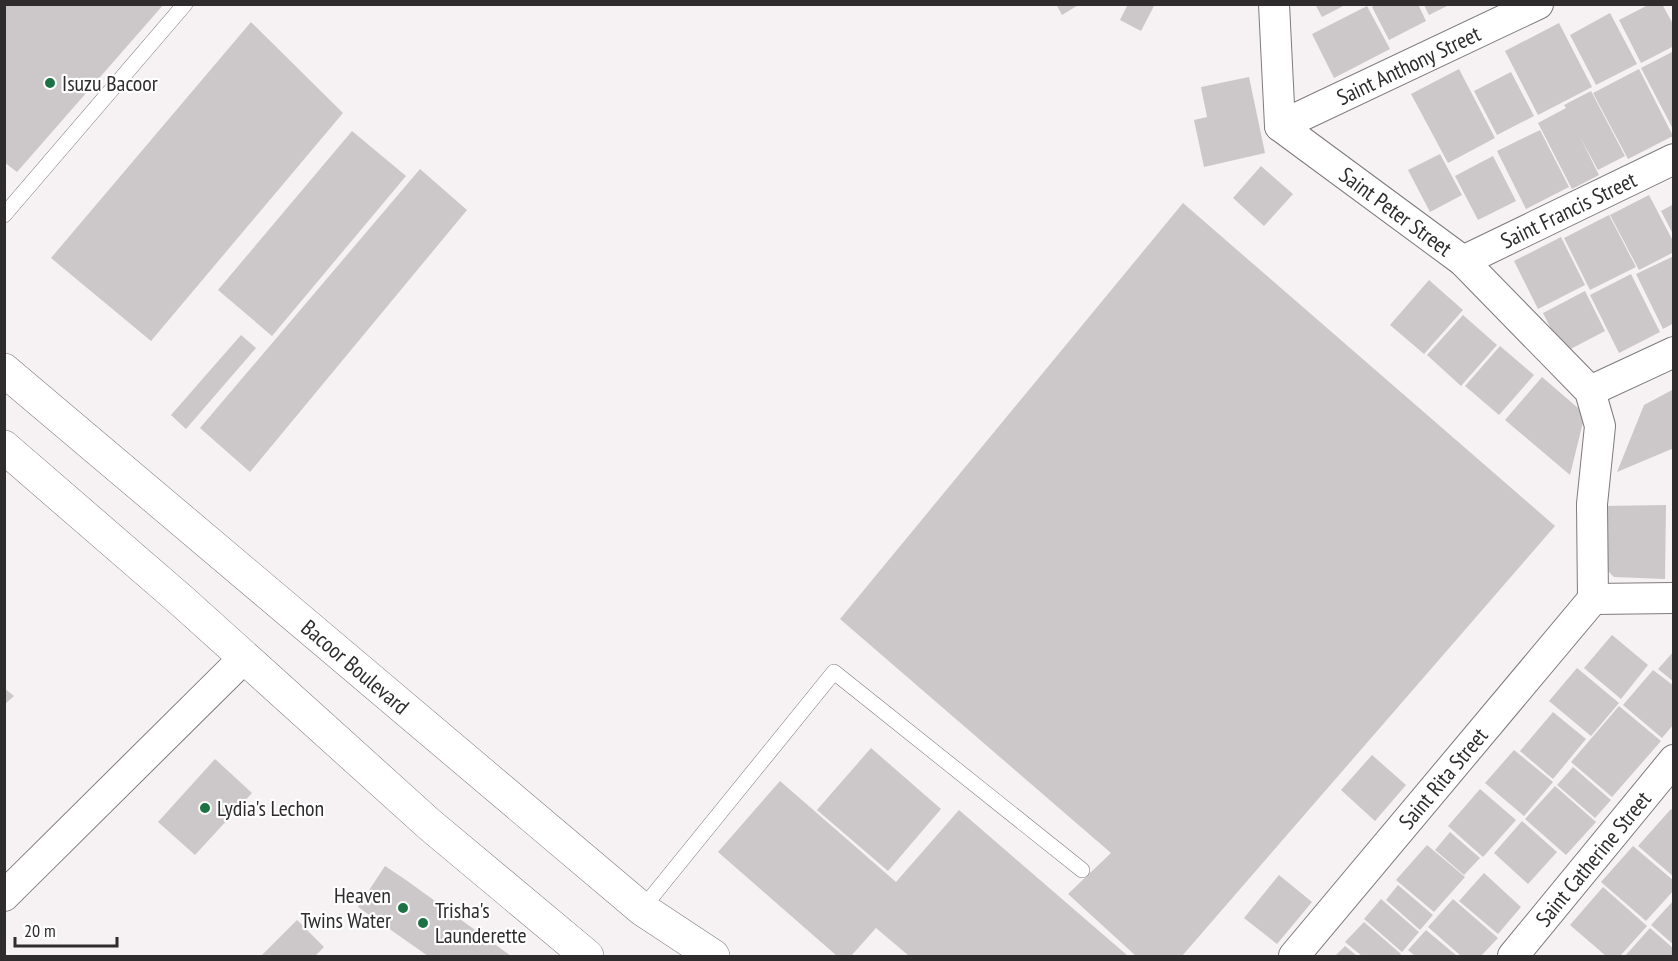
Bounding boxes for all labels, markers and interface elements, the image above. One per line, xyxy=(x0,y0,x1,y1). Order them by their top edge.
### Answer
street label: Saint Anthony Street xyxy=(1332,19,1485,111)
place label: Isuzu Bacoor xyxy=(62,69,158,97)
marker: Isuzu Bacoor xyxy=(43,76,57,90)
street label: Saint Peter Street xyxy=(1334,161,1458,262)
street label: Saint Francis Street xyxy=(1496,165,1641,255)
street label: Bacoor Boulevard xyxy=(296,613,415,720)
street label: Saint Rita Street xyxy=(1392,722,1493,835)
street label: Saint Catherine Street xyxy=(1529,785,1657,932)
place label: Lydia's Lechon xyxy=(217,794,324,822)
marker: Lydia's Lechon xyxy=(198,801,212,815)
place label: Heaven Twins Water xyxy=(300,881,391,934)
place label: Trisha's Launderette xyxy=(435,896,527,949)
marker: Heaven Twins Water xyxy=(396,901,410,915)
scale bar xyxy=(15,910,117,948)
marker: Trisha's Launderette xyxy=(416,916,430,930)
text: 20 m xyxy=(24,919,56,942)

